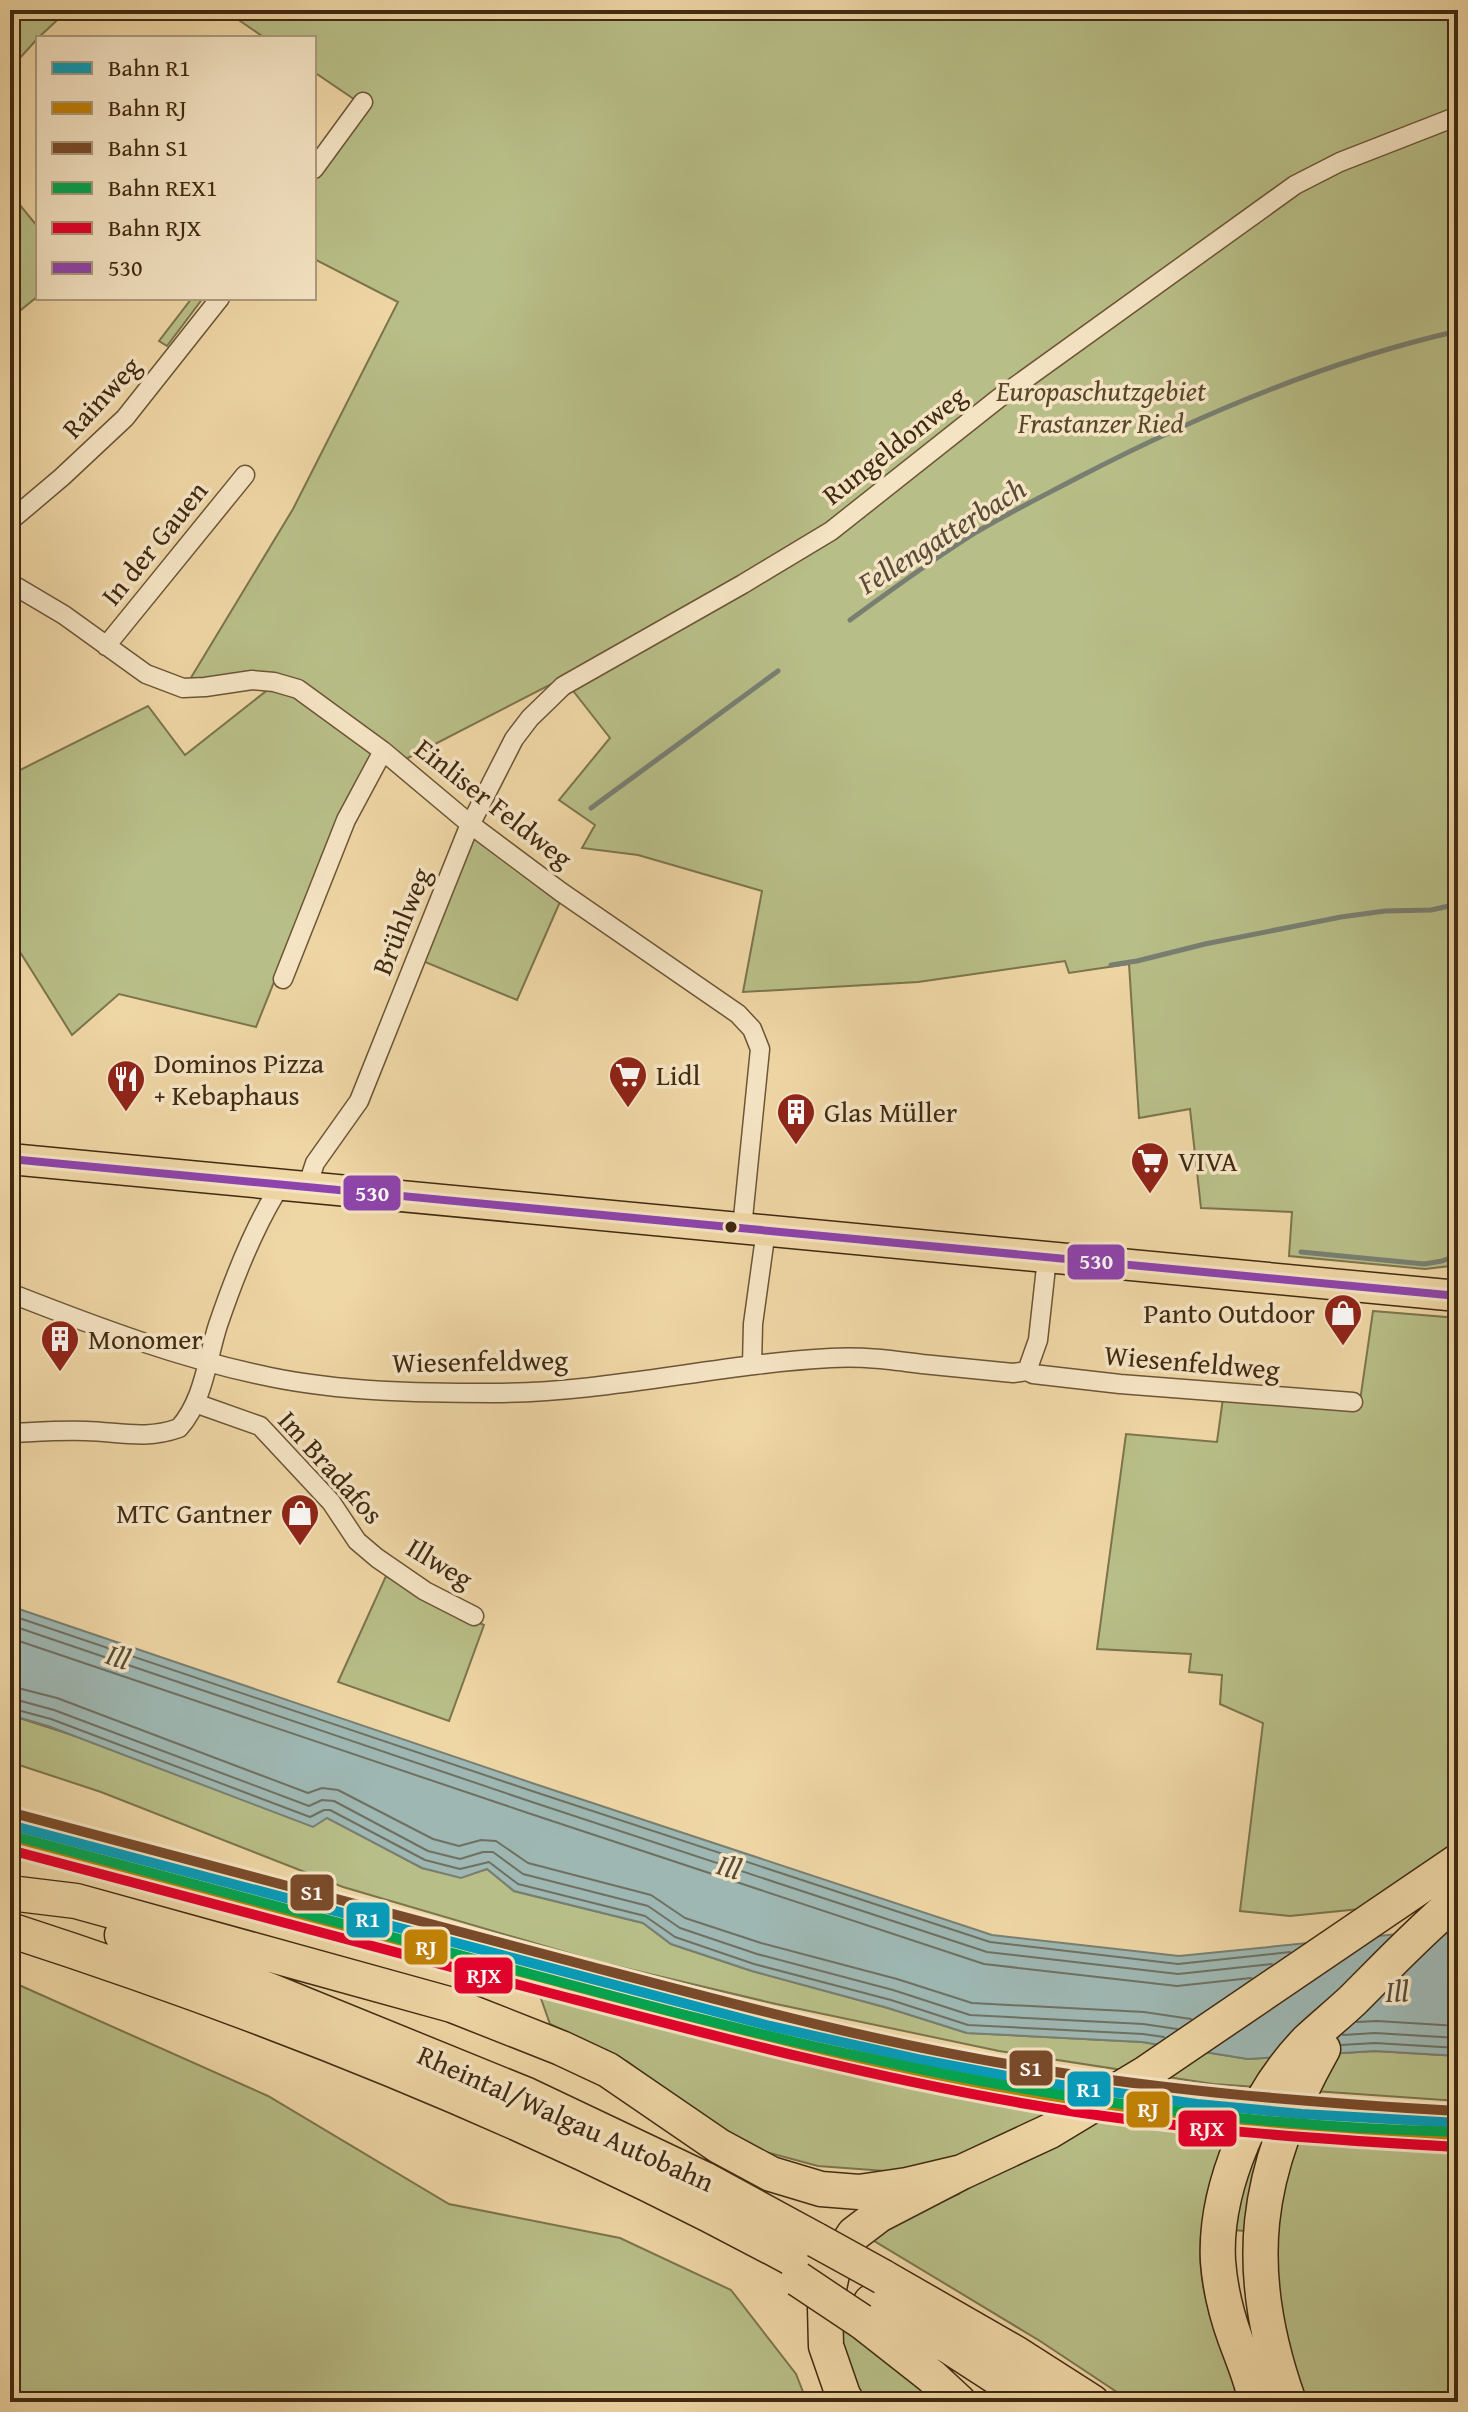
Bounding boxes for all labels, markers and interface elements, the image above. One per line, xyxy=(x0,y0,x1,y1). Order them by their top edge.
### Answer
legend xyxy=(36,36,316,300)
text: Bahn R1 xyxy=(108,50,191,85)
text: Bahn RJ xyxy=(108,90,187,125)
text: Bahn S1 xyxy=(108,130,188,165)
text: Bahn REX1 xyxy=(108,170,218,205)
text: Bahn RJX xyxy=(108,210,202,245)
text: 530 xyxy=(108,250,143,285)
street label: Rainweg xyxy=(52,346,150,447)
park label: Europaschutzgebiet Frastanzer Ried xyxy=(995,370,1207,443)
street label: Rungeldonweg xyxy=(813,375,975,514)
water label: Fellengatterbach xyxy=(848,466,1034,605)
street label: In der Gauen xyxy=(90,471,217,614)
street label: Einliser Feldweg xyxy=(407,728,582,877)
street label: Brühlweg xyxy=(360,861,441,981)
place label: Dominos Pizza + Kebaphaus xyxy=(154,1042,325,1115)
supermarket icon: Lidl xyxy=(607,1054,649,1109)
place label: Lidl xyxy=(656,1054,700,1095)
restaurant icon: Dominos Pizza + Kebaphaus xyxy=(105,1058,147,1113)
building icon: Glas Müller xyxy=(775,1091,817,1146)
place label: Glas Müller xyxy=(824,1091,958,1132)
supermarket icon: VIVA xyxy=(1129,1140,1171,1195)
place label: VIVA xyxy=(1178,1140,1238,1181)
line badge: 530 xyxy=(342,1174,402,1212)
text: 530 xyxy=(355,1177,389,1209)
unlabelled marker xyxy=(723,1219,739,1235)
line badge: 530 xyxy=(1066,1243,1126,1281)
text: 530 xyxy=(1079,1245,1113,1277)
place label: Panto Outdoor xyxy=(1144,1292,1315,1333)
shop icon: Panto Outdoor xyxy=(1322,1292,1364,1347)
building icon: Monomer xyxy=(39,1318,81,1373)
place label: Monomer xyxy=(88,1318,203,1359)
street label: Wiesenfeldweg xyxy=(1103,1333,1282,1390)
street label: Wiesenfeldweg xyxy=(392,1338,568,1383)
street label: Im Bradafos xyxy=(269,1401,394,1533)
place label: MTC Gantner xyxy=(116,1492,272,1533)
shop icon: MTC Gantner xyxy=(279,1492,321,1547)
street label: Illweg xyxy=(399,1527,481,1598)
water label: Ill xyxy=(100,1631,137,1681)
water label: Ill xyxy=(712,1842,747,1891)
line badge: S1 xyxy=(289,1873,335,1912)
text: S1 xyxy=(301,1876,323,1908)
line badge: R1 xyxy=(345,1901,391,1939)
text: R1 xyxy=(355,1903,381,1935)
line badge: RJ xyxy=(403,1928,449,1966)
text: RJ xyxy=(415,1931,437,1963)
line badge: RJX xyxy=(453,1956,514,1995)
text: RJX xyxy=(466,1959,502,1991)
water label: Ill xyxy=(1385,1969,1409,2013)
street label: Rheintal/Walgau Autobahn xyxy=(411,2034,721,2202)
line badge: S1 xyxy=(1008,2049,1054,2087)
text: S1 xyxy=(1020,2052,1042,2084)
line badge: R1 xyxy=(1066,2070,1112,2108)
text: R1 xyxy=(1076,2073,1102,2105)
line badge: RJ xyxy=(1125,2090,1171,2129)
text: RJ xyxy=(1137,2093,1159,2125)
line badge: RJX xyxy=(1177,2109,1238,2148)
text: RJX xyxy=(1189,2112,1225,2144)

